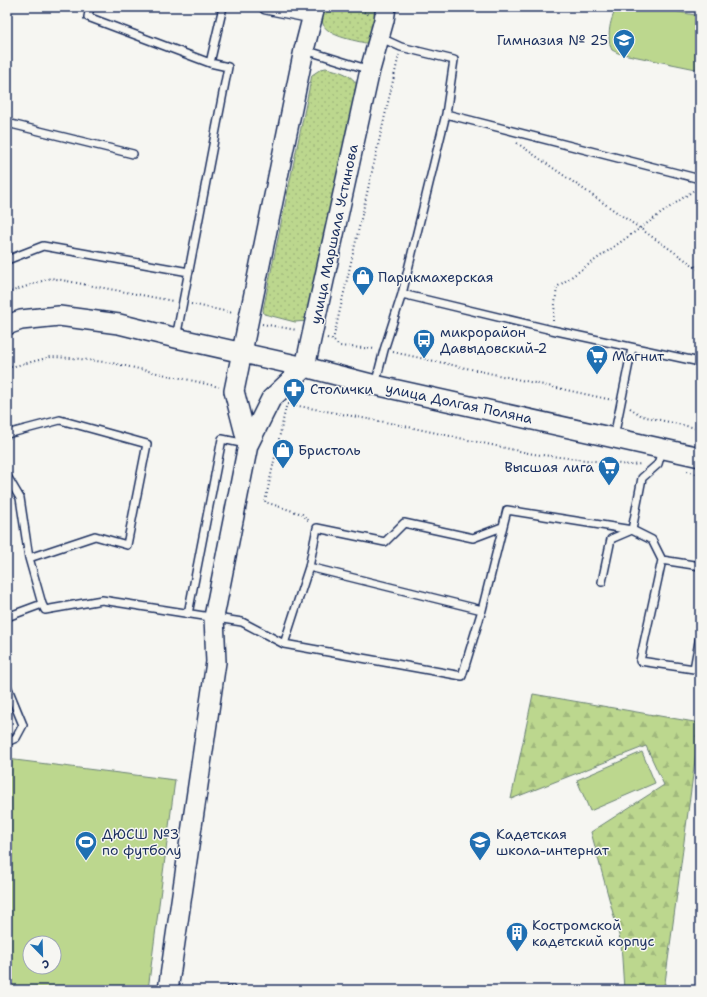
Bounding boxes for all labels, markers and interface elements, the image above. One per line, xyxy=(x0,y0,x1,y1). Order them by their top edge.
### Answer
school or university icon: Гимназия № 25 xyxy=(611,27,637,60)
place label: Гимназия № 25 xyxy=(497,31,608,49)
street label: улица Маршала Устинова xyxy=(306,142,362,326)
shop icon: Парикмахерская xyxy=(350,264,376,297)
place label: Парикмахерская xyxy=(378,268,493,286)
place label: микрорайон Давыдовский-2 xyxy=(440,323,547,357)
bus stop icon: микрорайон Давыдовский-2 xyxy=(411,327,437,360)
supermarket icon: Магнит xyxy=(584,343,610,376)
place label: Магнит xyxy=(612,347,665,365)
pharmacy icon: Столички xyxy=(281,376,307,409)
street label: улица Долгая Поляна xyxy=(384,379,534,427)
place label: Столички xyxy=(310,380,373,398)
shop icon: Бристоль xyxy=(270,437,296,470)
place label: Бристоль xyxy=(298,441,361,459)
supermarket icon: Высшая лига xyxy=(596,454,622,487)
place label: Высшая лига xyxy=(504,458,594,476)
place label: ДЮСШ №3 по футболу xyxy=(102,825,182,859)
place label: Кадетская школа-интернат xyxy=(496,825,610,859)
sports icon: ДЮСШ №3 по футболу xyxy=(73,829,99,862)
school or university icon: Кадетская школа-интернат xyxy=(467,829,493,862)
place label: Костромской кадетский корпус xyxy=(532,916,655,950)
building icon: Костромской кадетский корпус xyxy=(504,920,530,953)
north arrow xyxy=(22,935,62,975)
text: С xyxy=(39,956,52,972)

